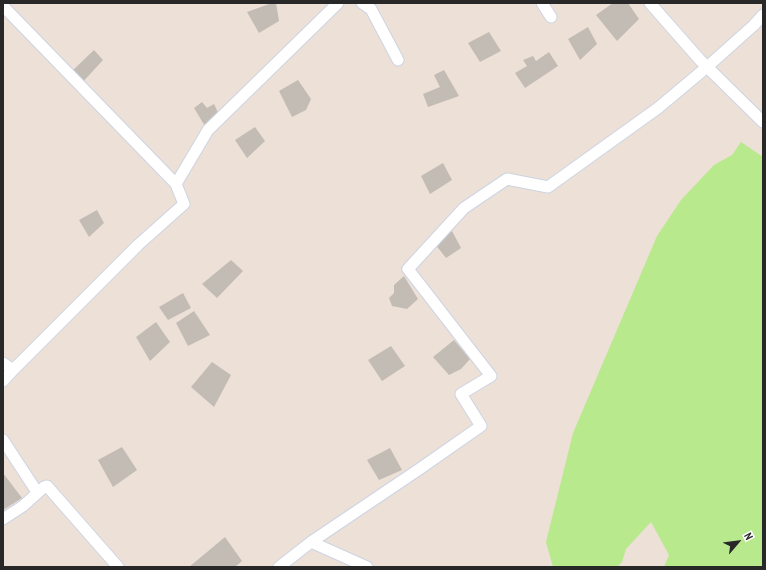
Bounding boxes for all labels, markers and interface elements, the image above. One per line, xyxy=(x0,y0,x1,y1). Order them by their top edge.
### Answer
north arrow xyxy=(718,522,758,562)
text: N xyxy=(741,530,756,542)

